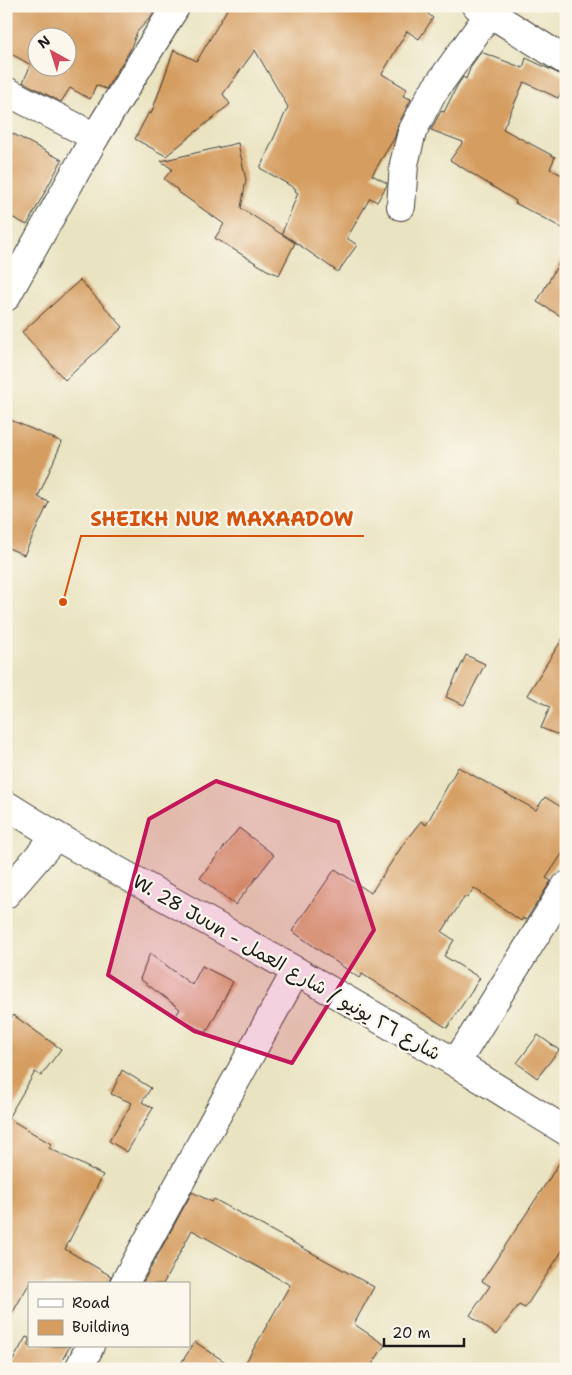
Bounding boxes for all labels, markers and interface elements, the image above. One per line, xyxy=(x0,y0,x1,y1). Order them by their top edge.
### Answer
north arrow xyxy=(28,28,78,78)
text: N xyxy=(34,31,54,52)
callout: SHEIKH NUR MAXAADOW xyxy=(81,501,364,536)
text: SHEIKH NUR MAXAADOW xyxy=(90,506,354,532)
street label: W. 28 Juun - شارع ٢٦ يونيو / شارع العمل xyxy=(128,869,445,1067)
legend xyxy=(28,1282,190,1348)
text: Road xyxy=(72,1293,110,1313)
scale bar xyxy=(384,1315,464,1347)
text: Building xyxy=(72,1317,129,1337)
text: 20 m xyxy=(392,1323,431,1343)

